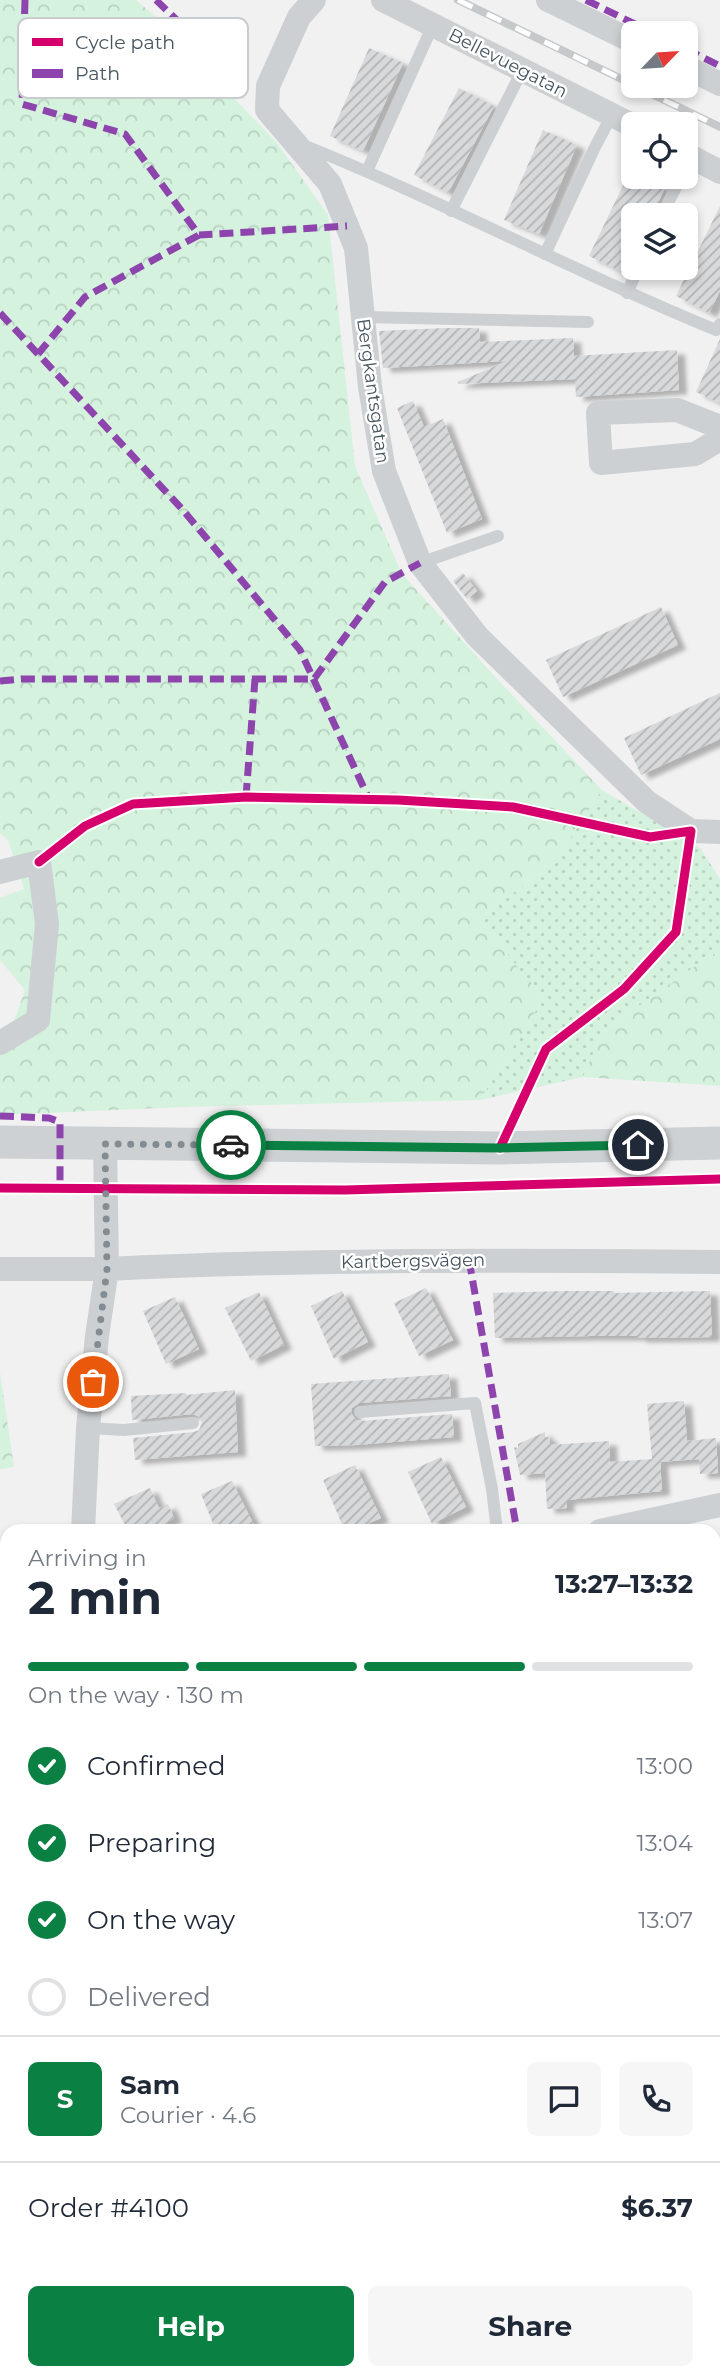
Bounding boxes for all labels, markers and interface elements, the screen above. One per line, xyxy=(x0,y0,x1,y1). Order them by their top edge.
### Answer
legend xyxy=(18,18,248,98)
north arrow xyxy=(621,21,698,98)
map controls xyxy=(621,21,698,280)
street label: Bellevuegatan xyxy=(445,24,571,102)
text: Cycle path xyxy=(75,31,175,54)
text: Path xyxy=(75,62,120,85)
button: locate xyxy=(621,112,698,189)
button: layers xyxy=(621,203,698,280)
street label: Bergkantsgatan xyxy=(352,317,394,465)
courier xyxy=(196,1110,266,1180)
pin xyxy=(608,1115,668,1175)
icon: car xyxy=(212,1126,250,1164)
icon: home xyxy=(619,1126,657,1164)
street label: Kartbergsvägen xyxy=(341,1249,485,1273)
pin xyxy=(63,1352,123,1412)
icon: bag xyxy=(74,1363,112,1401)
text: Arriving in xyxy=(28,1544,147,1572)
text: 13:27–13:32 xyxy=(555,1568,693,1600)
text: 2 min xyxy=(28,1569,162,1626)
text: On the way · 130 m xyxy=(28,1681,244,1709)
icon: check xyxy=(28,1747,66,1785)
text: Confirmed xyxy=(87,1750,226,1782)
text: 13:00 xyxy=(636,1752,693,1780)
icon: check xyxy=(28,1824,66,1862)
text: Preparing xyxy=(87,1827,216,1859)
text: 13:04 xyxy=(636,1829,693,1857)
icon: check xyxy=(28,1901,66,1939)
text: On the way xyxy=(87,1904,235,1936)
text: 13:07 xyxy=(638,1906,693,1934)
text: Delivered xyxy=(87,1981,211,2013)
button: chat xyxy=(527,2062,601,2136)
button: phone xyxy=(619,2062,693,2136)
text: Sam xyxy=(120,2069,180,2101)
text: S xyxy=(57,2083,73,2115)
text: Courier · 4.6 xyxy=(120,2101,256,2129)
text: Order #4100 xyxy=(28,2192,189,2224)
text: $6.37 xyxy=(621,2192,693,2224)
button: Help xyxy=(28,2286,354,2366)
button: Share xyxy=(368,2286,693,2366)

